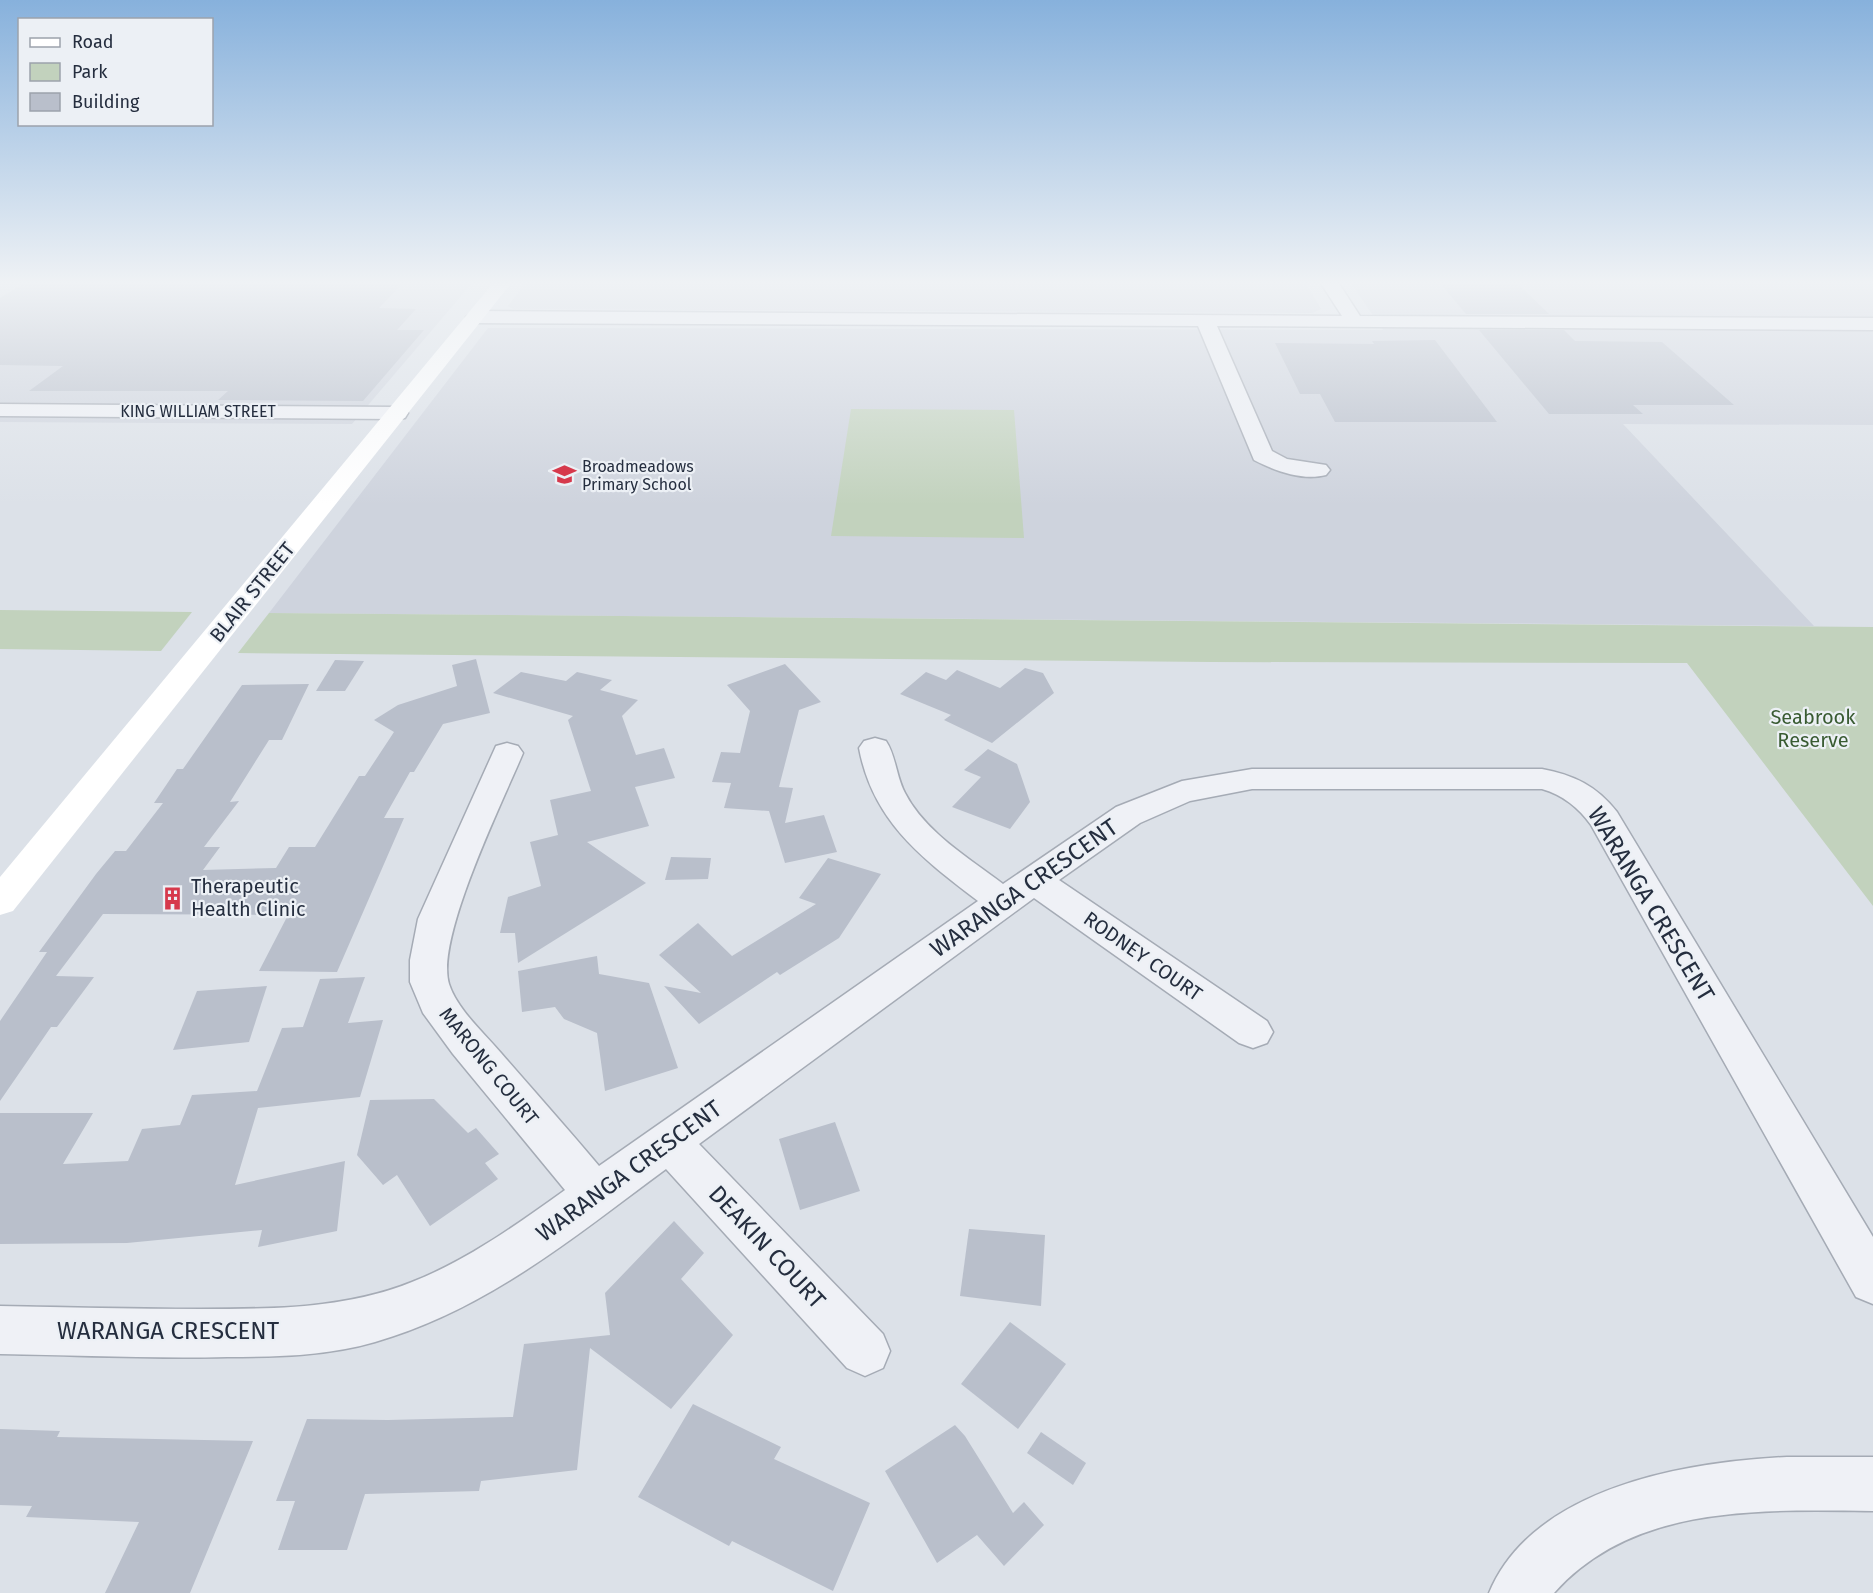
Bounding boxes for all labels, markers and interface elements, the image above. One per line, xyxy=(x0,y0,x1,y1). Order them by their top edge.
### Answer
legend xyxy=(18,18,213,126)
text: Road xyxy=(72,31,114,53)
text: Park xyxy=(72,61,108,83)
text: Building xyxy=(72,91,140,113)
street label: KING WILLIAM STREET xyxy=(120,402,277,421)
place label: Broadmeadows Primary School xyxy=(582,457,694,494)
school or university icon: Broadmeadows Primary School xyxy=(551,462,577,488)
street label: BLAIR STREET xyxy=(204,537,300,647)
park label: Seabrook Reserve xyxy=(1770,705,1856,752)
street label: WARANGA CRESCENT xyxy=(1582,802,1721,1007)
street label: WARANGA CRESCENT xyxy=(925,812,1124,963)
place label: Therapeutic Health Clinic xyxy=(191,874,306,921)
building icon: Therapeutic Health Clinic xyxy=(160,885,186,911)
street label: RODNEY COURT xyxy=(1079,906,1207,1006)
street label: MARONG COURT xyxy=(434,1002,544,1130)
street label: WARANGA CRESCENT xyxy=(531,1094,728,1248)
street label: DEAKIN COURT xyxy=(703,1180,831,1315)
street label: WARANGA CRESCENT xyxy=(57,1317,280,1345)

